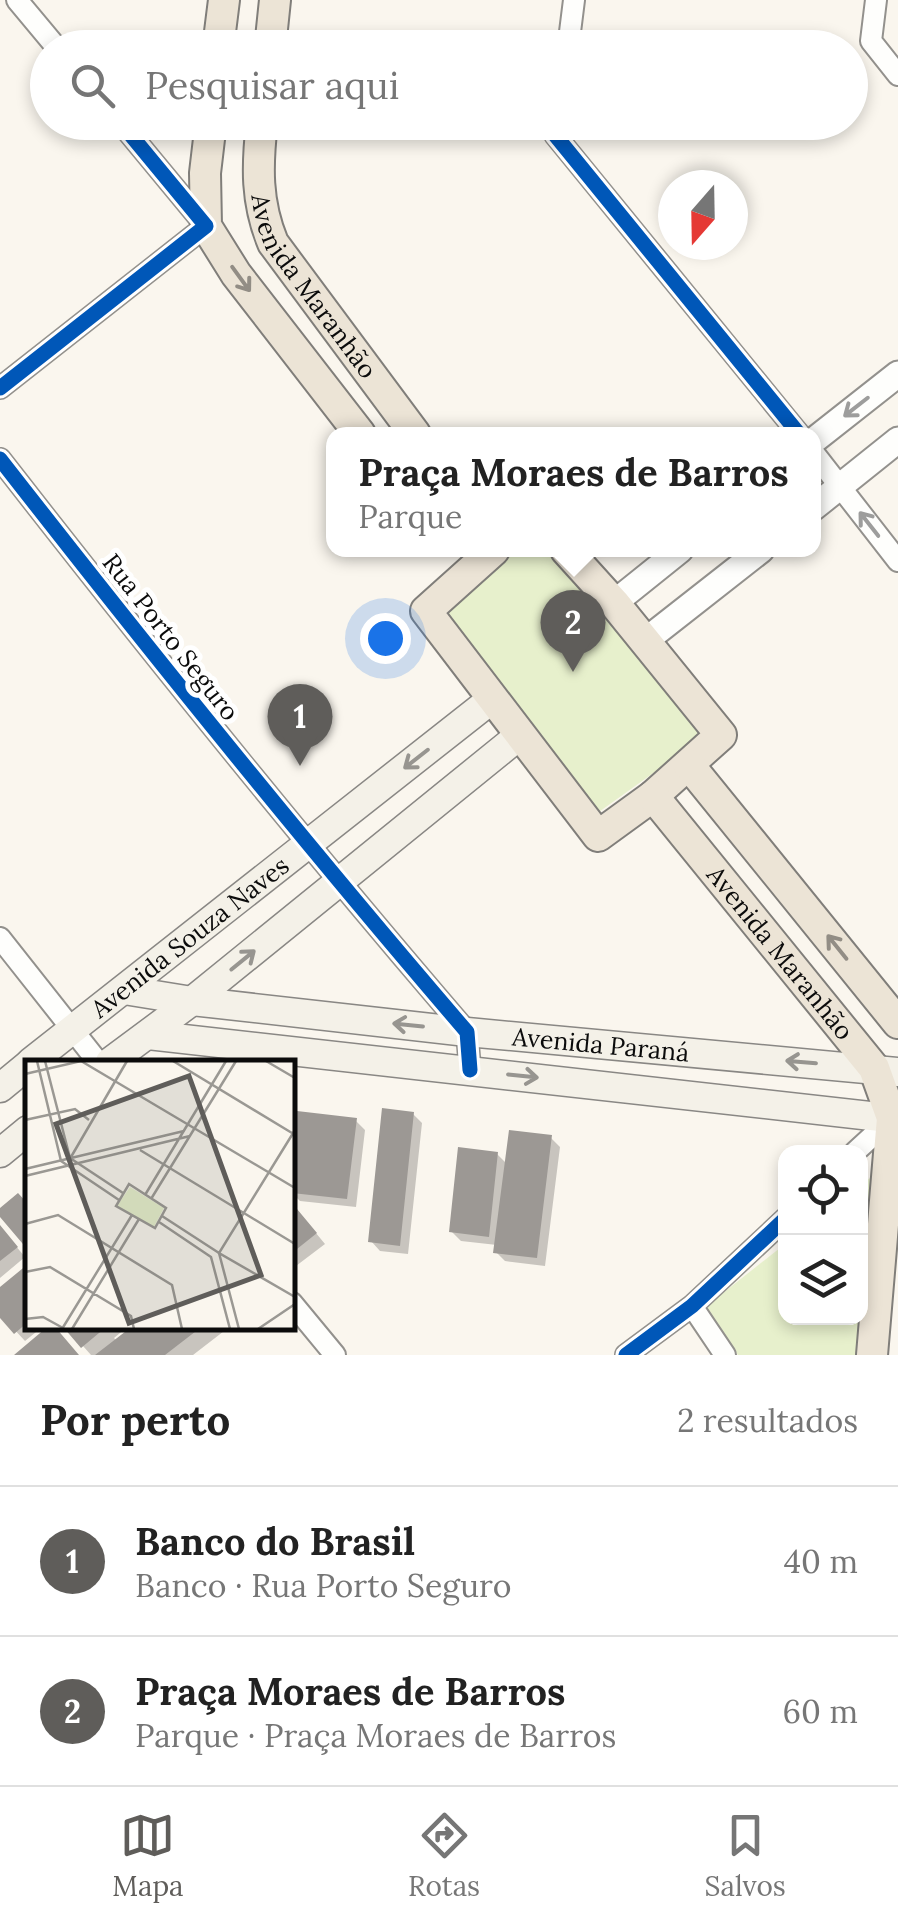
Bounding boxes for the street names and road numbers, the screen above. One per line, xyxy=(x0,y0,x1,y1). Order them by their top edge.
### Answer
street label: Avenida Maranhão xyxy=(244,191,384,385)
street label: Rua Porto Seguro xyxy=(96,547,246,727)
street label: Avenida Souza Naves xyxy=(84,849,295,1025)
street label: Avenida Maranhão xyxy=(700,858,861,1046)
street label: Avenida Paraná xyxy=(510,1020,691,1069)

